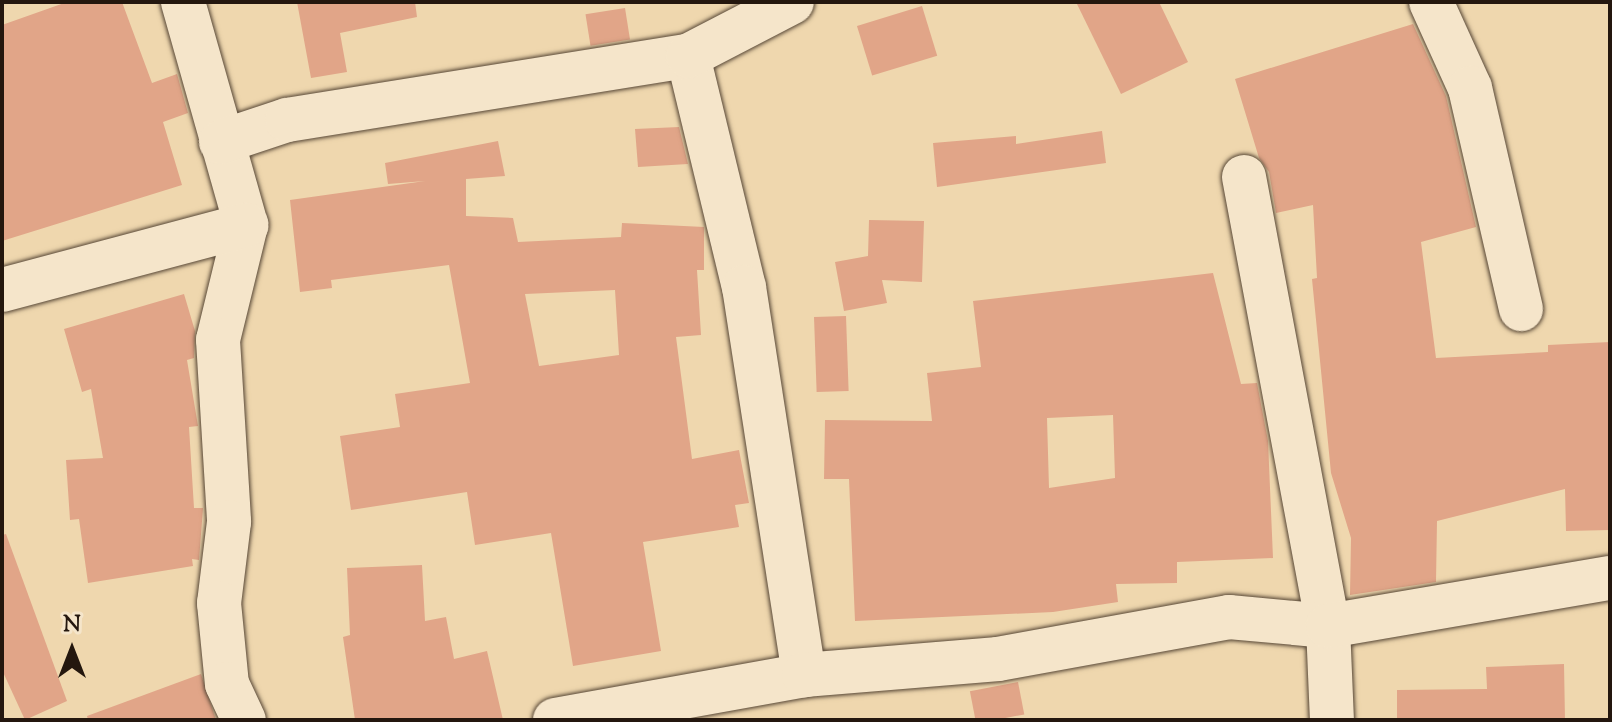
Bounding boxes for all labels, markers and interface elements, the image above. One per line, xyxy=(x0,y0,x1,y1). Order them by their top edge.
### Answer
north arrow xyxy=(32,610,112,690)
text: N xyxy=(63,610,81,642)

